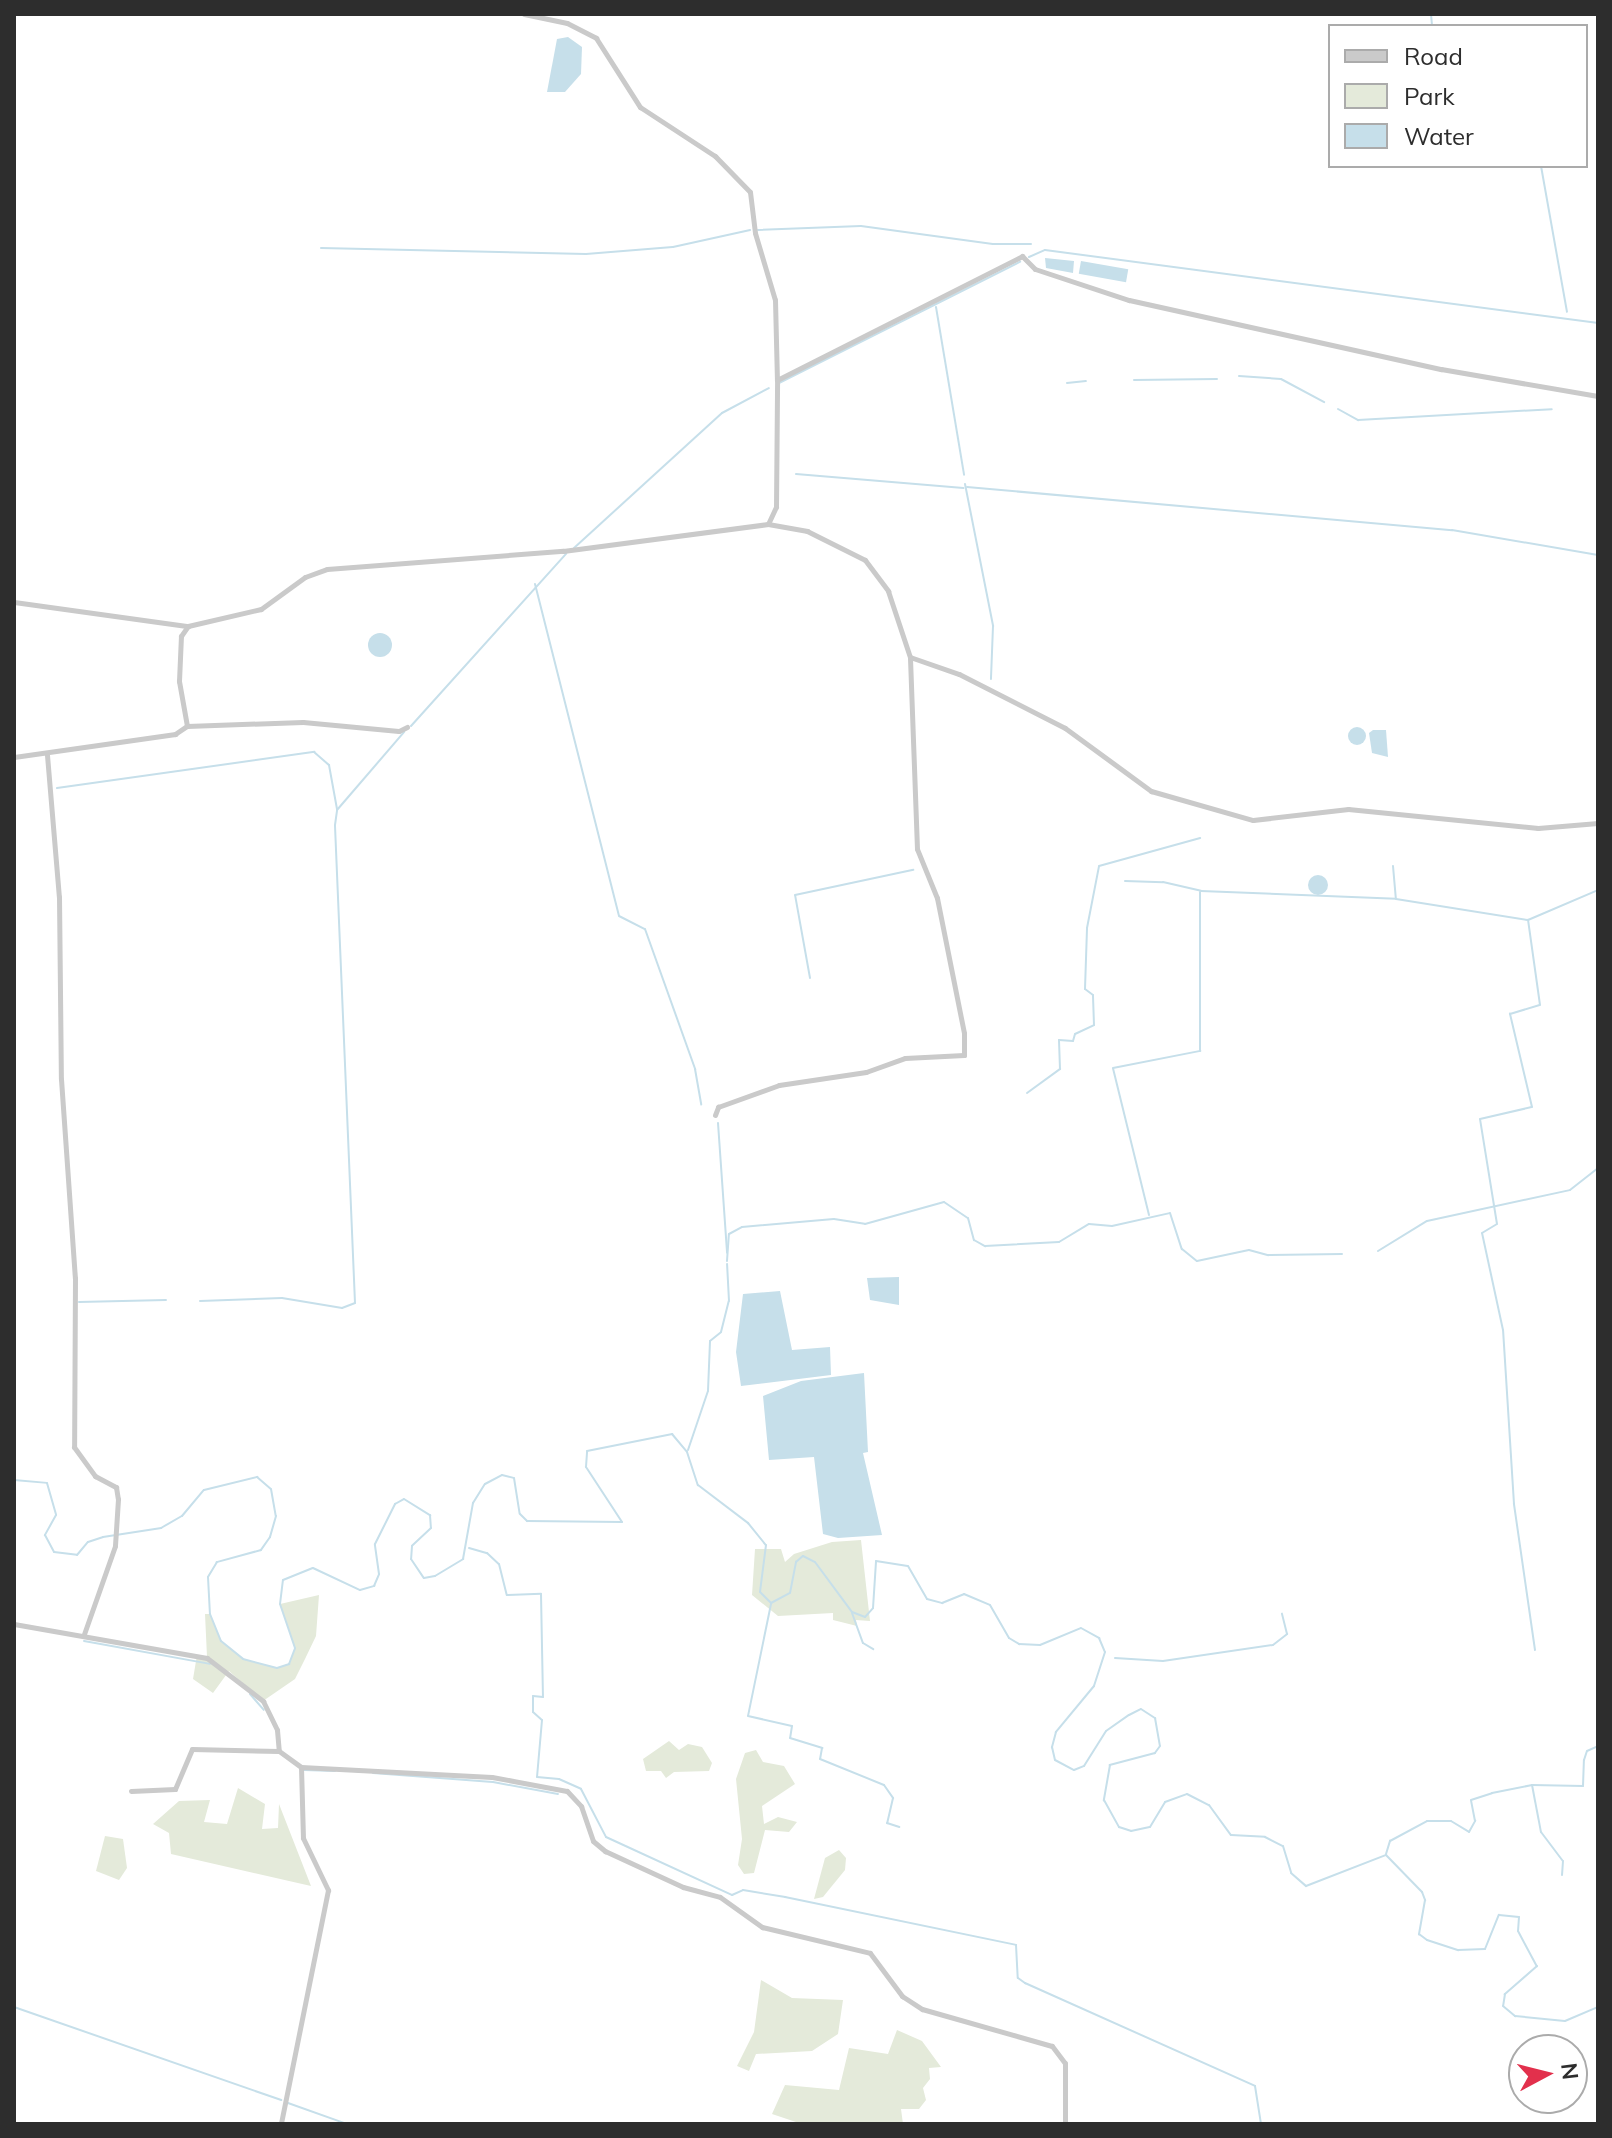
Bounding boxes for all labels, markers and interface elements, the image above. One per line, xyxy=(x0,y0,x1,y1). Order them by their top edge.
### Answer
legend xyxy=(1328,24,1588,168)
text: Road xyxy=(1404,41,1463,71)
text: Park xyxy=(1404,81,1455,111)
text: Water xyxy=(1404,121,1474,151)
north arrow xyxy=(1508,2034,1588,2114)
text: N xyxy=(1555,2061,1585,2081)

